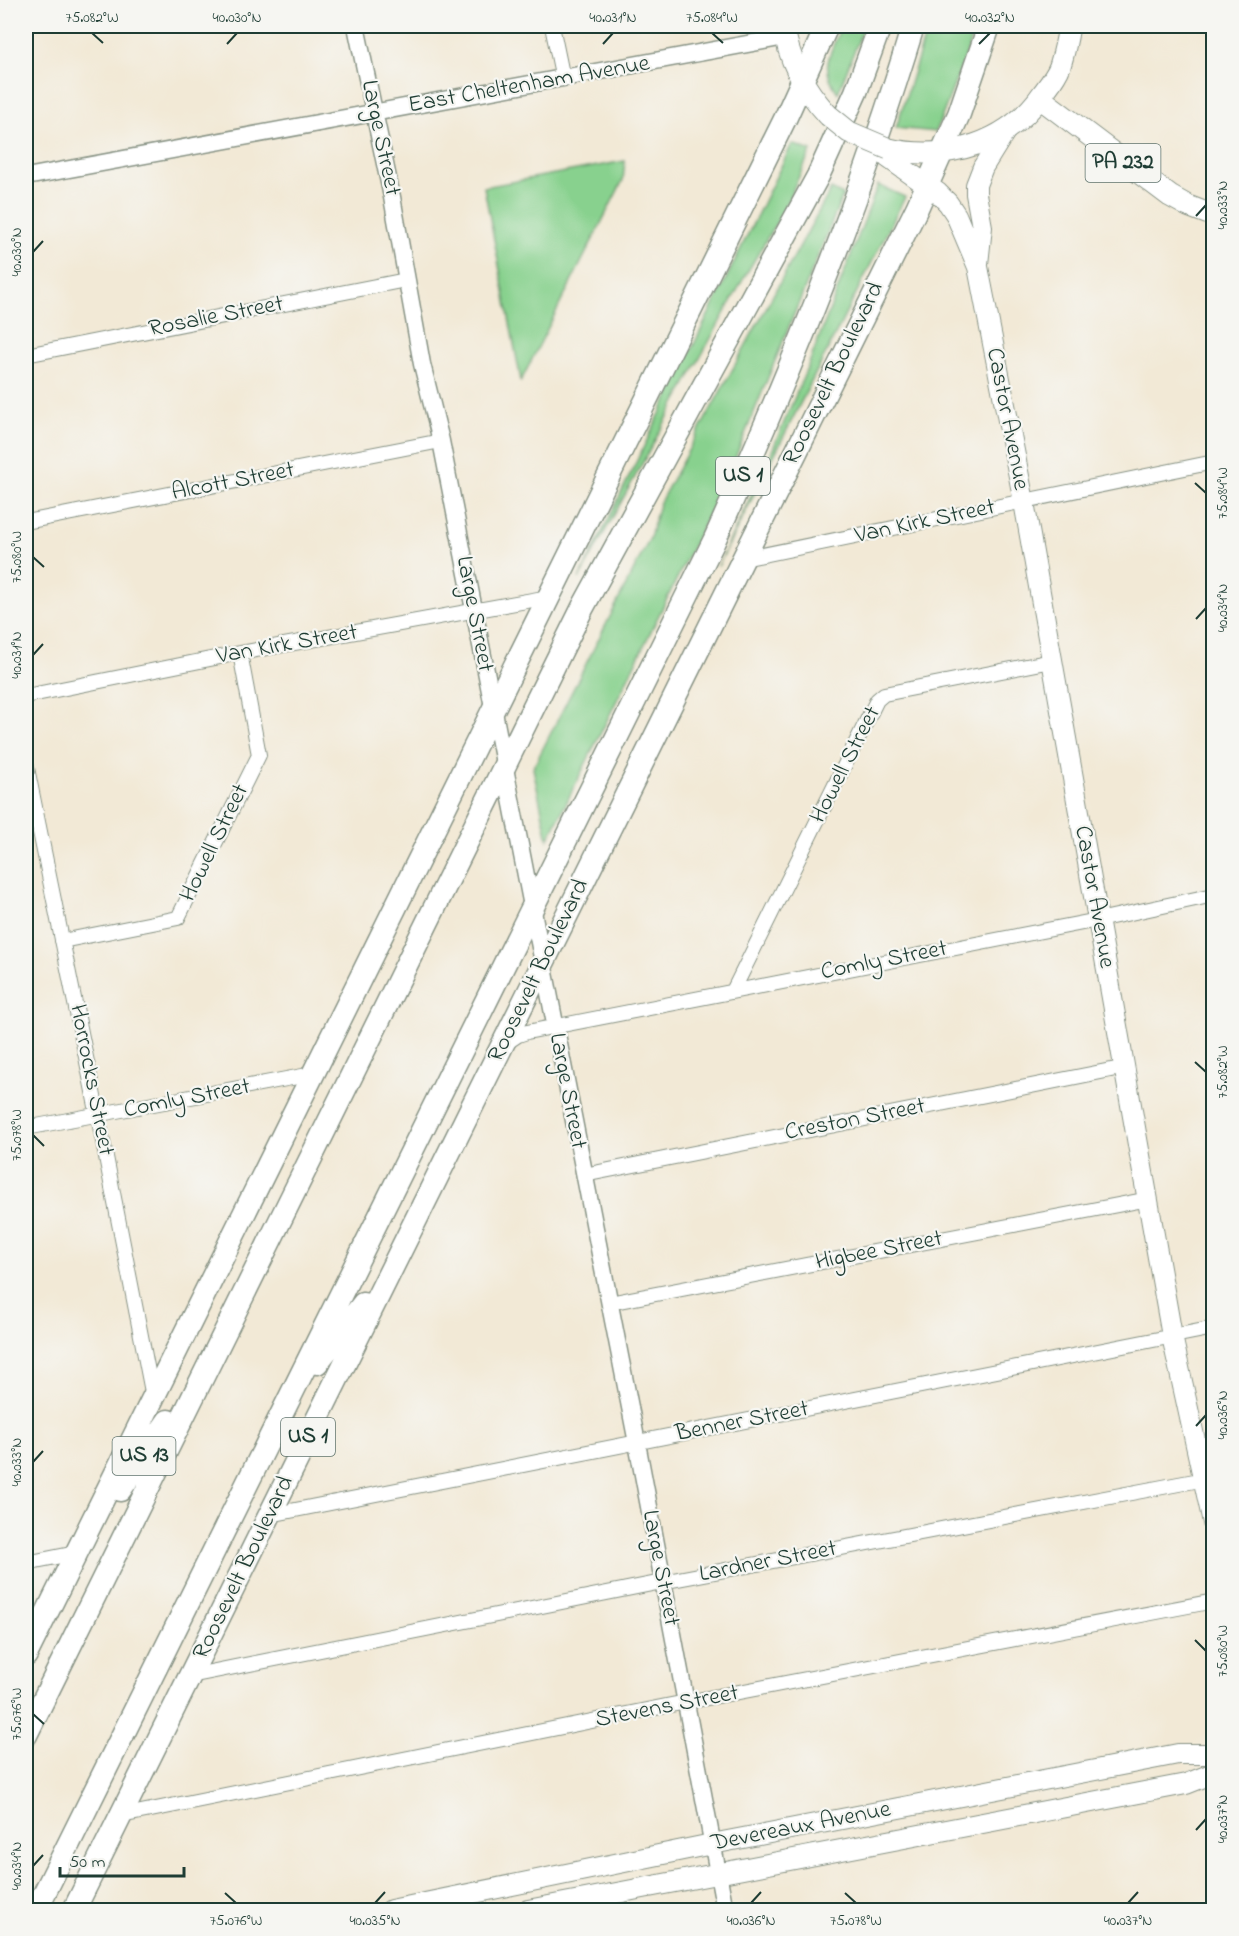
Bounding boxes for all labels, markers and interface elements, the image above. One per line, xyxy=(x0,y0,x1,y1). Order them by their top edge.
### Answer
text: 75.082°W xyxy=(65,7,119,29)
text: 40.030°N xyxy=(212,7,262,29)
text: 40.031°N xyxy=(589,7,637,29)
text: 75.084°W xyxy=(686,7,738,29)
text: 40.032°N xyxy=(965,7,1015,29)
street label: East Cheltenham Avenue xyxy=(406,46,653,123)
street label: Large Street xyxy=(351,77,409,199)
road number: PA 232 xyxy=(1086,144,1160,182)
text: 40.033°N xyxy=(1212,181,1234,229)
text: 40.030°N xyxy=(6,227,28,277)
street label: Roosevelt Boulevard xyxy=(774,276,894,472)
street label: Rosalie Street xyxy=(146,287,286,347)
street label: Castor Avenue xyxy=(976,345,1038,493)
street label: Alcott Street xyxy=(169,453,297,511)
road number: US 1 xyxy=(716,457,770,495)
text: 75.084°W xyxy=(1212,467,1234,519)
street label: Van Kirk Street xyxy=(851,490,998,554)
text: 75.080°W xyxy=(6,531,28,583)
street label: Large Street xyxy=(446,553,502,675)
text: 40.034°N xyxy=(1212,584,1234,632)
street label: Van Kirk Street xyxy=(213,615,360,675)
text: 40.031°N xyxy=(6,631,28,679)
street label: Howell Street xyxy=(801,700,891,830)
street label: Howell Street xyxy=(171,778,259,908)
street label: Castor Avenue xyxy=(1064,823,1124,971)
street label: Roosevelt Boulevard xyxy=(479,873,599,1069)
street label: Comly Street xyxy=(818,932,950,991)
street label: Horrocks Street xyxy=(59,1001,123,1159)
street label: Large Street xyxy=(539,1030,595,1152)
text: 75.082°W xyxy=(1212,1045,1234,1099)
street label: Comly Street xyxy=(121,1070,253,1129)
street label: Creston Street xyxy=(782,1089,928,1151)
text: 75.078°W xyxy=(6,1109,28,1161)
street label: Higbee Street xyxy=(812,1222,946,1280)
text: 40.036°N xyxy=(1212,1390,1234,1440)
street label: Benner Street xyxy=(671,1392,812,1452)
road number: US 1 xyxy=(281,1418,335,1456)
road number: US 13 xyxy=(112,1437,176,1475)
text: 40.033°N xyxy=(6,1438,28,1486)
street label: Roosevelt Boulevard xyxy=(184,1470,304,1666)
street label: Large Street xyxy=(632,1507,688,1629)
street label: Lardner Street xyxy=(696,1532,840,1592)
text: 75.080°W xyxy=(1212,1625,1234,1677)
street label: Stevens Street xyxy=(592,1676,742,1738)
text: 75.076°W xyxy=(6,1688,28,1740)
street label: Devereaux Avenue xyxy=(707,1792,894,1862)
text: 40.037°N xyxy=(1212,1795,1234,1843)
scale bar xyxy=(60,1840,184,1878)
text: 40.034°N xyxy=(6,1842,28,1890)
text: 50 m xyxy=(69,1850,106,1876)
text: 75.076°W xyxy=(210,1910,262,1932)
text: 40.035°N xyxy=(349,1910,401,1932)
text: 40.036°N xyxy=(726,1910,776,1932)
text: 75.078°W xyxy=(830,1910,882,1932)
text: 40.037°N xyxy=(1104,1910,1152,1932)

